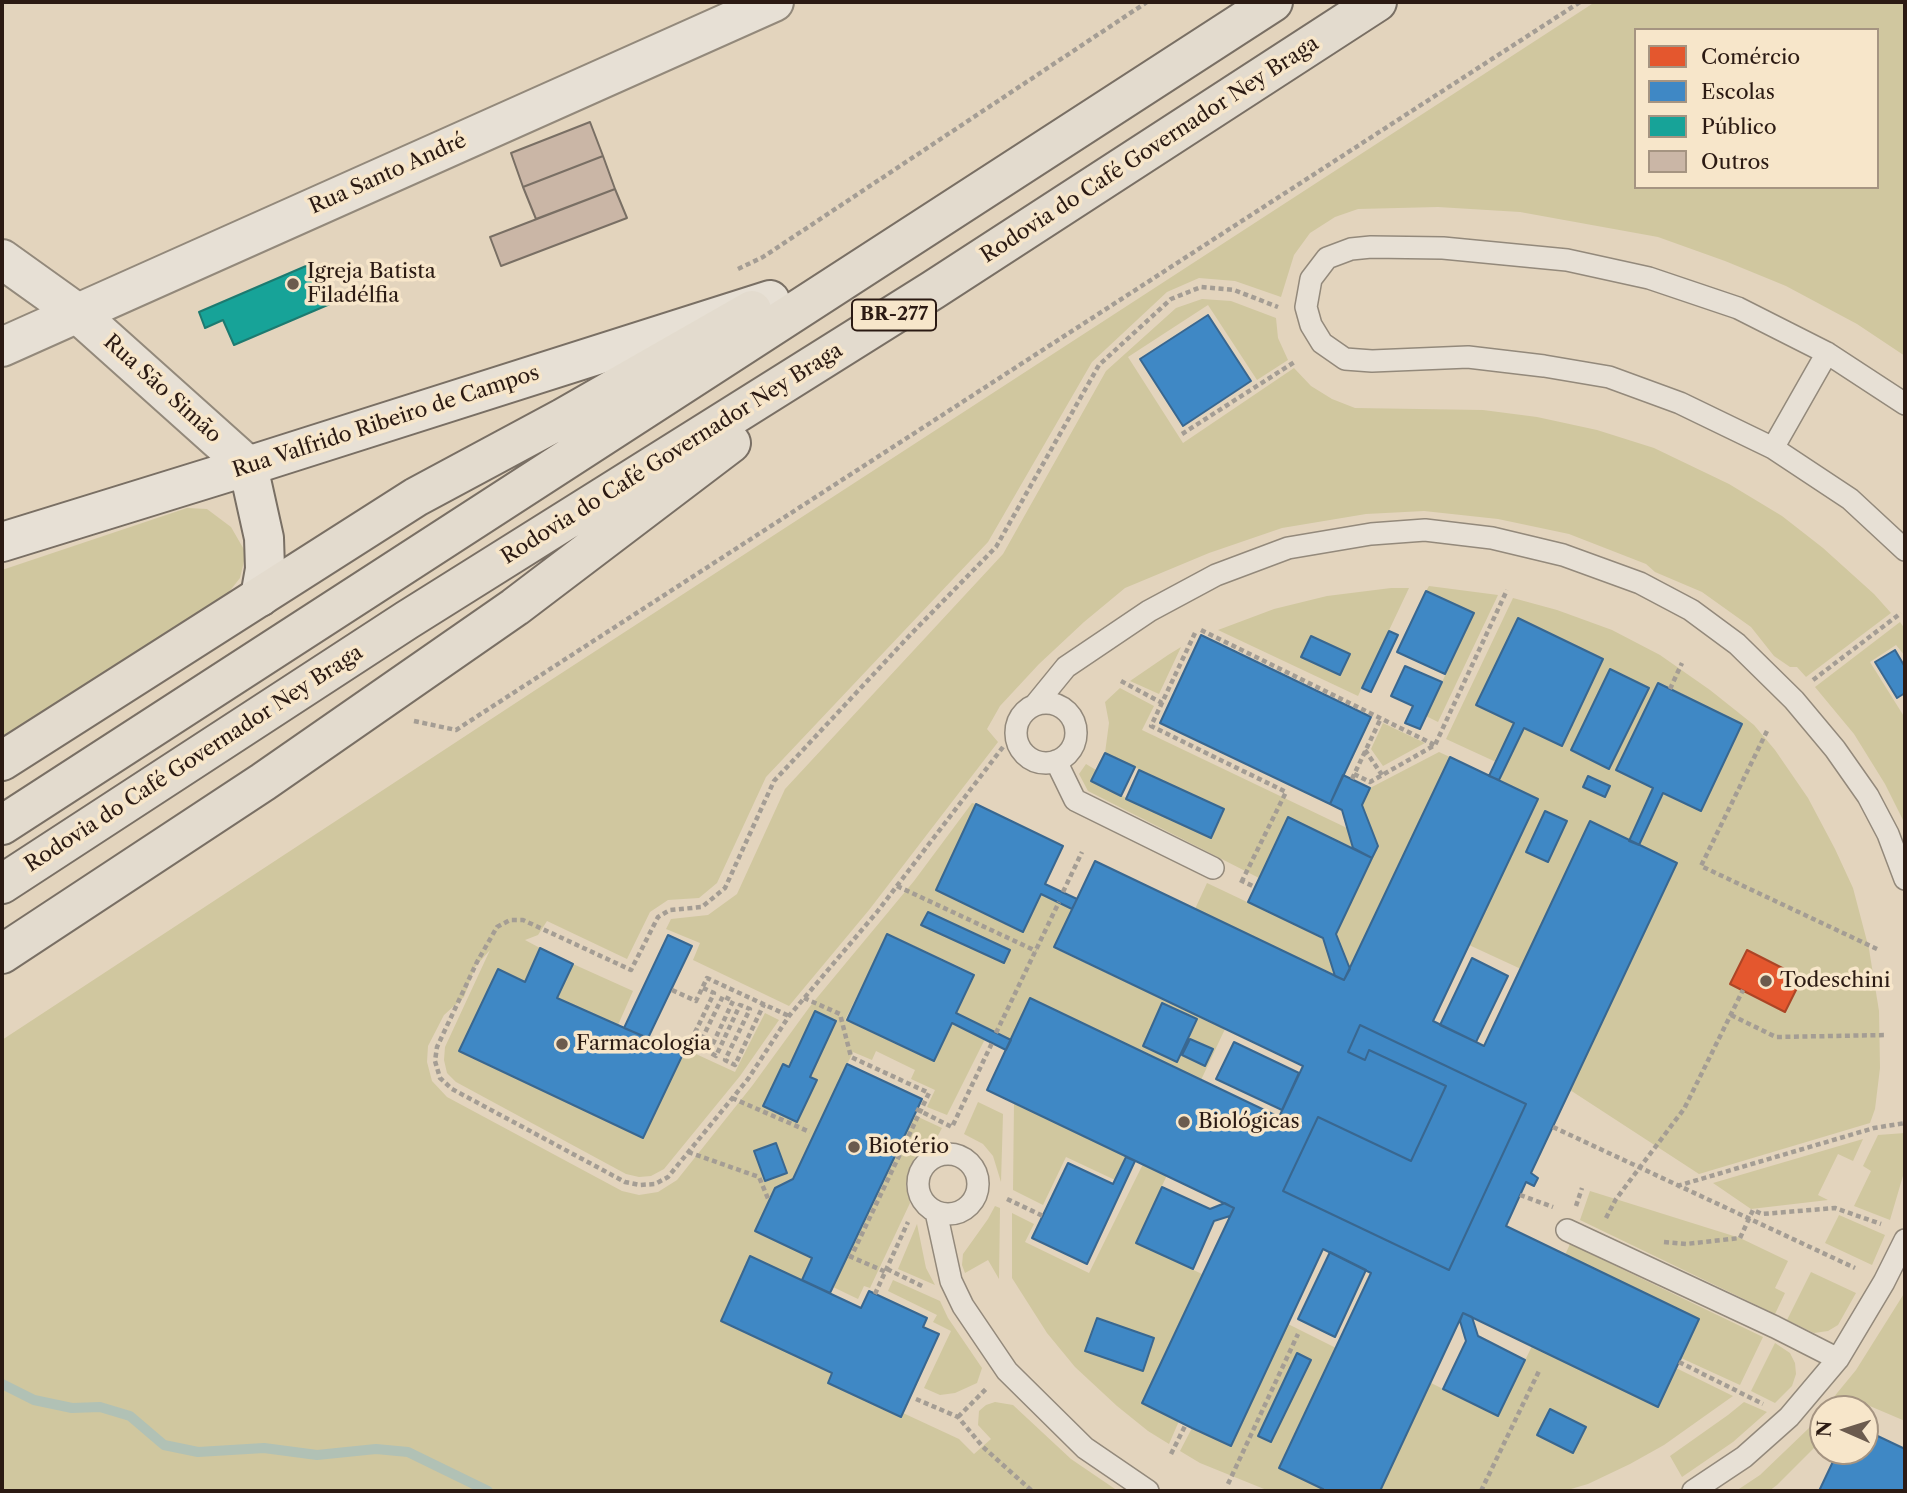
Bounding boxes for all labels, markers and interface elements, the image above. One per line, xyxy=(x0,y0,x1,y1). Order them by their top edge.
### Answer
legend xyxy=(1634,28,1879,189)
street label: Rodovia do Café Governador Ney Braga xyxy=(976,31,1324,269)
text: Comércio xyxy=(1701,44,1800,69)
text: Escolas xyxy=(1701,79,1775,104)
text: Público xyxy=(1701,114,1777,139)
street label: Rua Santo André xyxy=(306,128,470,220)
text: Outros xyxy=(1701,149,1769,174)
place label: Igreja Batista Filadélfia xyxy=(307,259,436,309)
marker: Igreja Batista Filadélfia xyxy=(285,276,301,292)
road number: BR-277 xyxy=(852,300,936,330)
street label: Rua São Simão xyxy=(98,330,226,448)
street label: Rodovia do Café Governador Ney Braga xyxy=(497,338,847,570)
street label: Rua Valfrido Ribeiro de Campos xyxy=(229,360,543,484)
street label: Rodovia do Café Governador Ney Braga xyxy=(20,640,368,878)
place label: Todeschini xyxy=(1780,968,1890,994)
marker: Todeschini xyxy=(1758,973,1774,989)
place label: Farmacologia xyxy=(576,1031,711,1057)
marker: Farmacologia xyxy=(554,1036,570,1052)
place label: Biológicas xyxy=(1198,1109,1300,1135)
marker: Biológicas xyxy=(1176,1114,1192,1130)
place label: Biotério xyxy=(868,1134,949,1160)
marker: Biotério xyxy=(846,1139,862,1155)
north arrow xyxy=(1809,1395,1879,1465)
text: N xyxy=(1813,1420,1836,1438)

